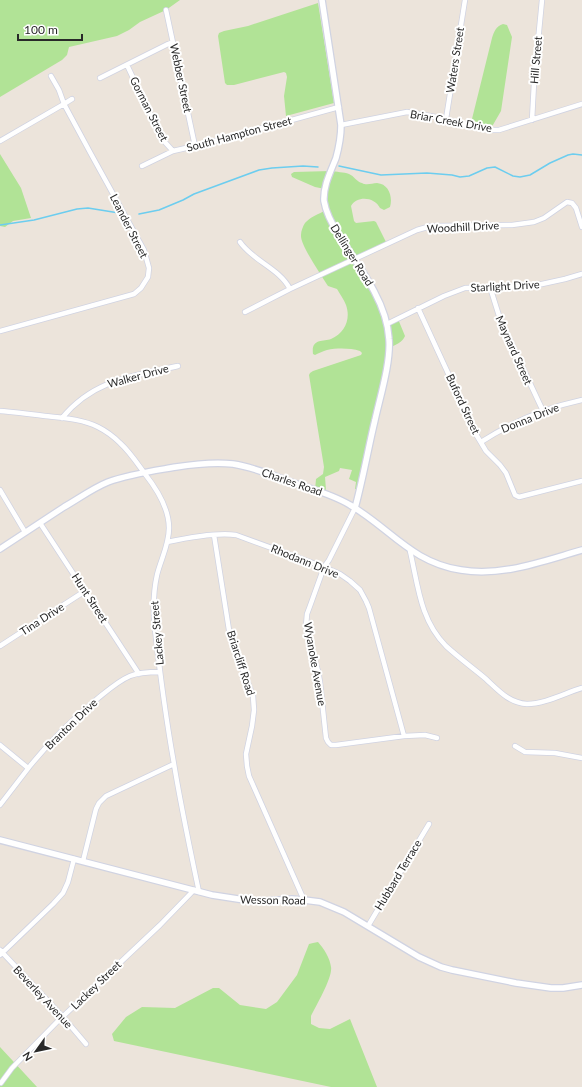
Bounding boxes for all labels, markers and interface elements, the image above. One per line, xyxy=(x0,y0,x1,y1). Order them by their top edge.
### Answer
scale bar xyxy=(18,16,82,42)
text: 100 m xyxy=(24,22,58,37)
street label: Waters Street xyxy=(443,26,466,94)
street label: Hill Street xyxy=(527,35,544,84)
street label: Webber Street xyxy=(168,42,195,114)
street label: Gorman Street xyxy=(128,74,171,143)
street label: Briar Creek Drive xyxy=(409,107,493,134)
street label: South Hampton Street xyxy=(185,113,293,154)
street label: Leander Street xyxy=(108,192,151,260)
street label: Woodhill Drive xyxy=(426,218,500,235)
street label: Dellinger Road xyxy=(328,221,377,288)
street label: Starlight Drive xyxy=(470,277,540,294)
street label: Maynard Street xyxy=(493,313,536,386)
street label: Walker Drive xyxy=(106,361,170,390)
street label: Buford Street xyxy=(444,372,483,436)
street label: Donna Drive xyxy=(499,400,561,435)
street label: Charles Road xyxy=(260,465,324,498)
street label: Rhodann Drive xyxy=(269,541,341,580)
street label: Hunt Street xyxy=(70,571,111,625)
street label: Tina Drive xyxy=(17,599,66,638)
street label: Lackey Street xyxy=(147,600,166,666)
street label: Wyanoke Avenue xyxy=(302,621,329,707)
street label: Briarcliff Road xyxy=(225,629,258,697)
street label: Branton Drive xyxy=(42,695,100,752)
street label: Hubbard Terrace xyxy=(371,837,424,912)
street label: Wesson Road xyxy=(240,892,306,907)
street label: Lackey Street xyxy=(68,958,123,1012)
street label: Beverley Avenue xyxy=(11,963,76,1031)
north arrow xyxy=(16,1031,56,1071)
text: N xyxy=(19,1050,35,1064)

